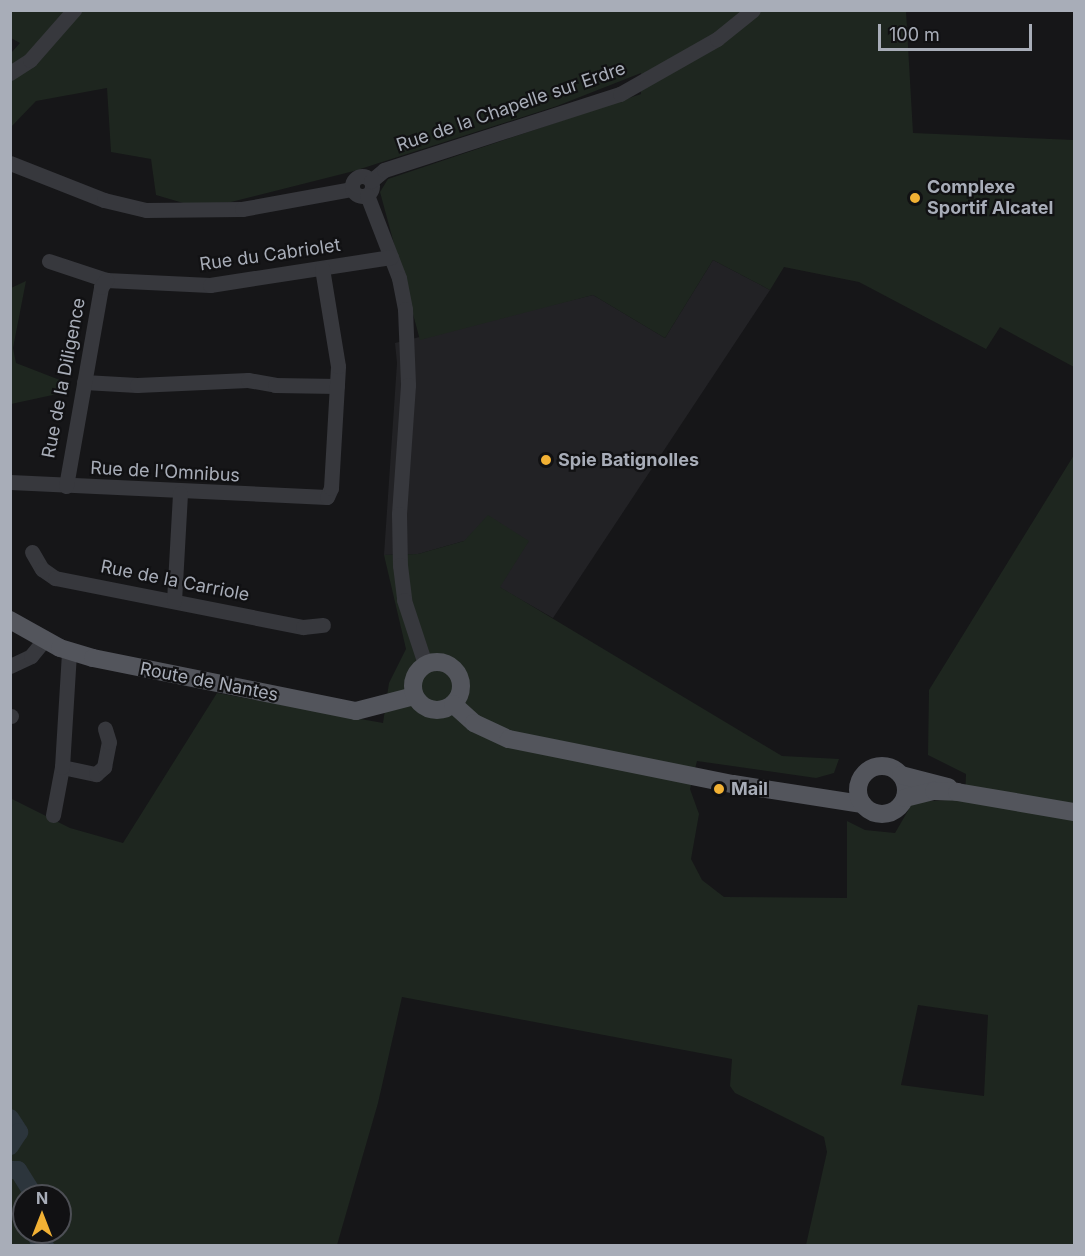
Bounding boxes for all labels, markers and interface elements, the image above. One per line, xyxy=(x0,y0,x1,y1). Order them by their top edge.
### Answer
scale bar xyxy=(881,12,1036,50)
text: 100 m xyxy=(889,24,940,45)
street label: Rue de la Chapelle sur Erdre xyxy=(394,58,628,156)
place label: Complexe Sportif Alcatel xyxy=(927,177,1053,219)
marker: Complexe Sportif Alcatel xyxy=(908,191,922,205)
street label: Rue du Cabriolet xyxy=(198,234,342,276)
street label: Rue de la Diligence xyxy=(38,296,90,460)
place label: Spie Batignolles xyxy=(558,449,699,471)
marker: Spie Batignolles xyxy=(539,453,553,467)
street label: Rue de l'Omnibus xyxy=(90,457,240,487)
street label: Rue de la Carriole xyxy=(99,556,251,606)
street label: Route de Nantes xyxy=(138,658,280,706)
place label: Mail xyxy=(731,778,768,800)
marker: Mail xyxy=(712,782,726,796)
north arrow xyxy=(12,1184,72,1244)
text: N xyxy=(36,1188,48,1208)

